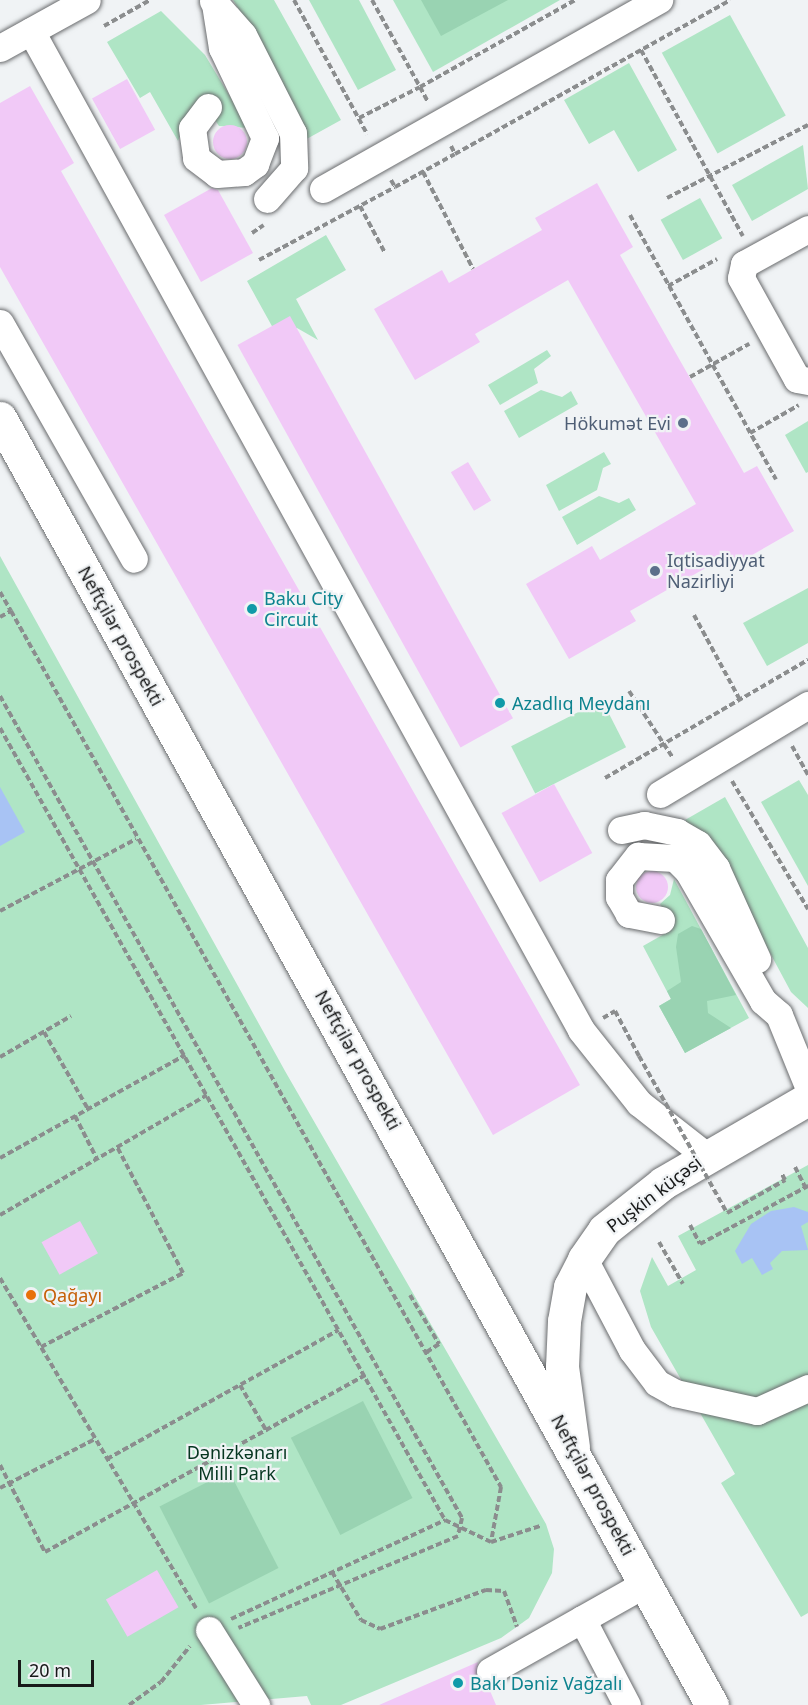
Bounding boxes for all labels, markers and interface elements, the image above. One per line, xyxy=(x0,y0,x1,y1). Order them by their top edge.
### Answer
place label: Hökumət Evi xyxy=(564,412,671,434)
marker: Hökumət Evi xyxy=(676,416,690,430)
place label: Iqtisadiyyat Nazirliyi xyxy=(667,550,765,592)
street label: Neftçilər prospekti xyxy=(74,562,168,710)
marker: Iqtisadiyyat Nazirliyi xyxy=(648,564,662,578)
place label: Baku City Circuit xyxy=(264,588,343,630)
marker: Baku City Circuit xyxy=(245,602,259,616)
place label: Azadlıq Meydanı xyxy=(512,692,650,714)
marker: Azadlıq Meydanı xyxy=(493,696,507,710)
street label: Neftçilər prospekti xyxy=(311,986,405,1134)
street label: Puşkin küçəsi xyxy=(602,1151,706,1237)
place label: Qağayı xyxy=(43,1284,102,1306)
marker: Qağayı xyxy=(24,1288,38,1302)
street label: Neftçilər prospekti xyxy=(547,1411,639,1559)
park label: Dənizkənarı Milli Park xyxy=(187,1442,287,1484)
scale bar xyxy=(21,1648,98,1686)
text: 20 m xyxy=(29,1658,71,1682)
place label: Bakı Dəniz Vağzalı xyxy=(470,1672,622,1694)
marker: Bakı Dəniz Vağzalı xyxy=(451,1676,465,1690)

